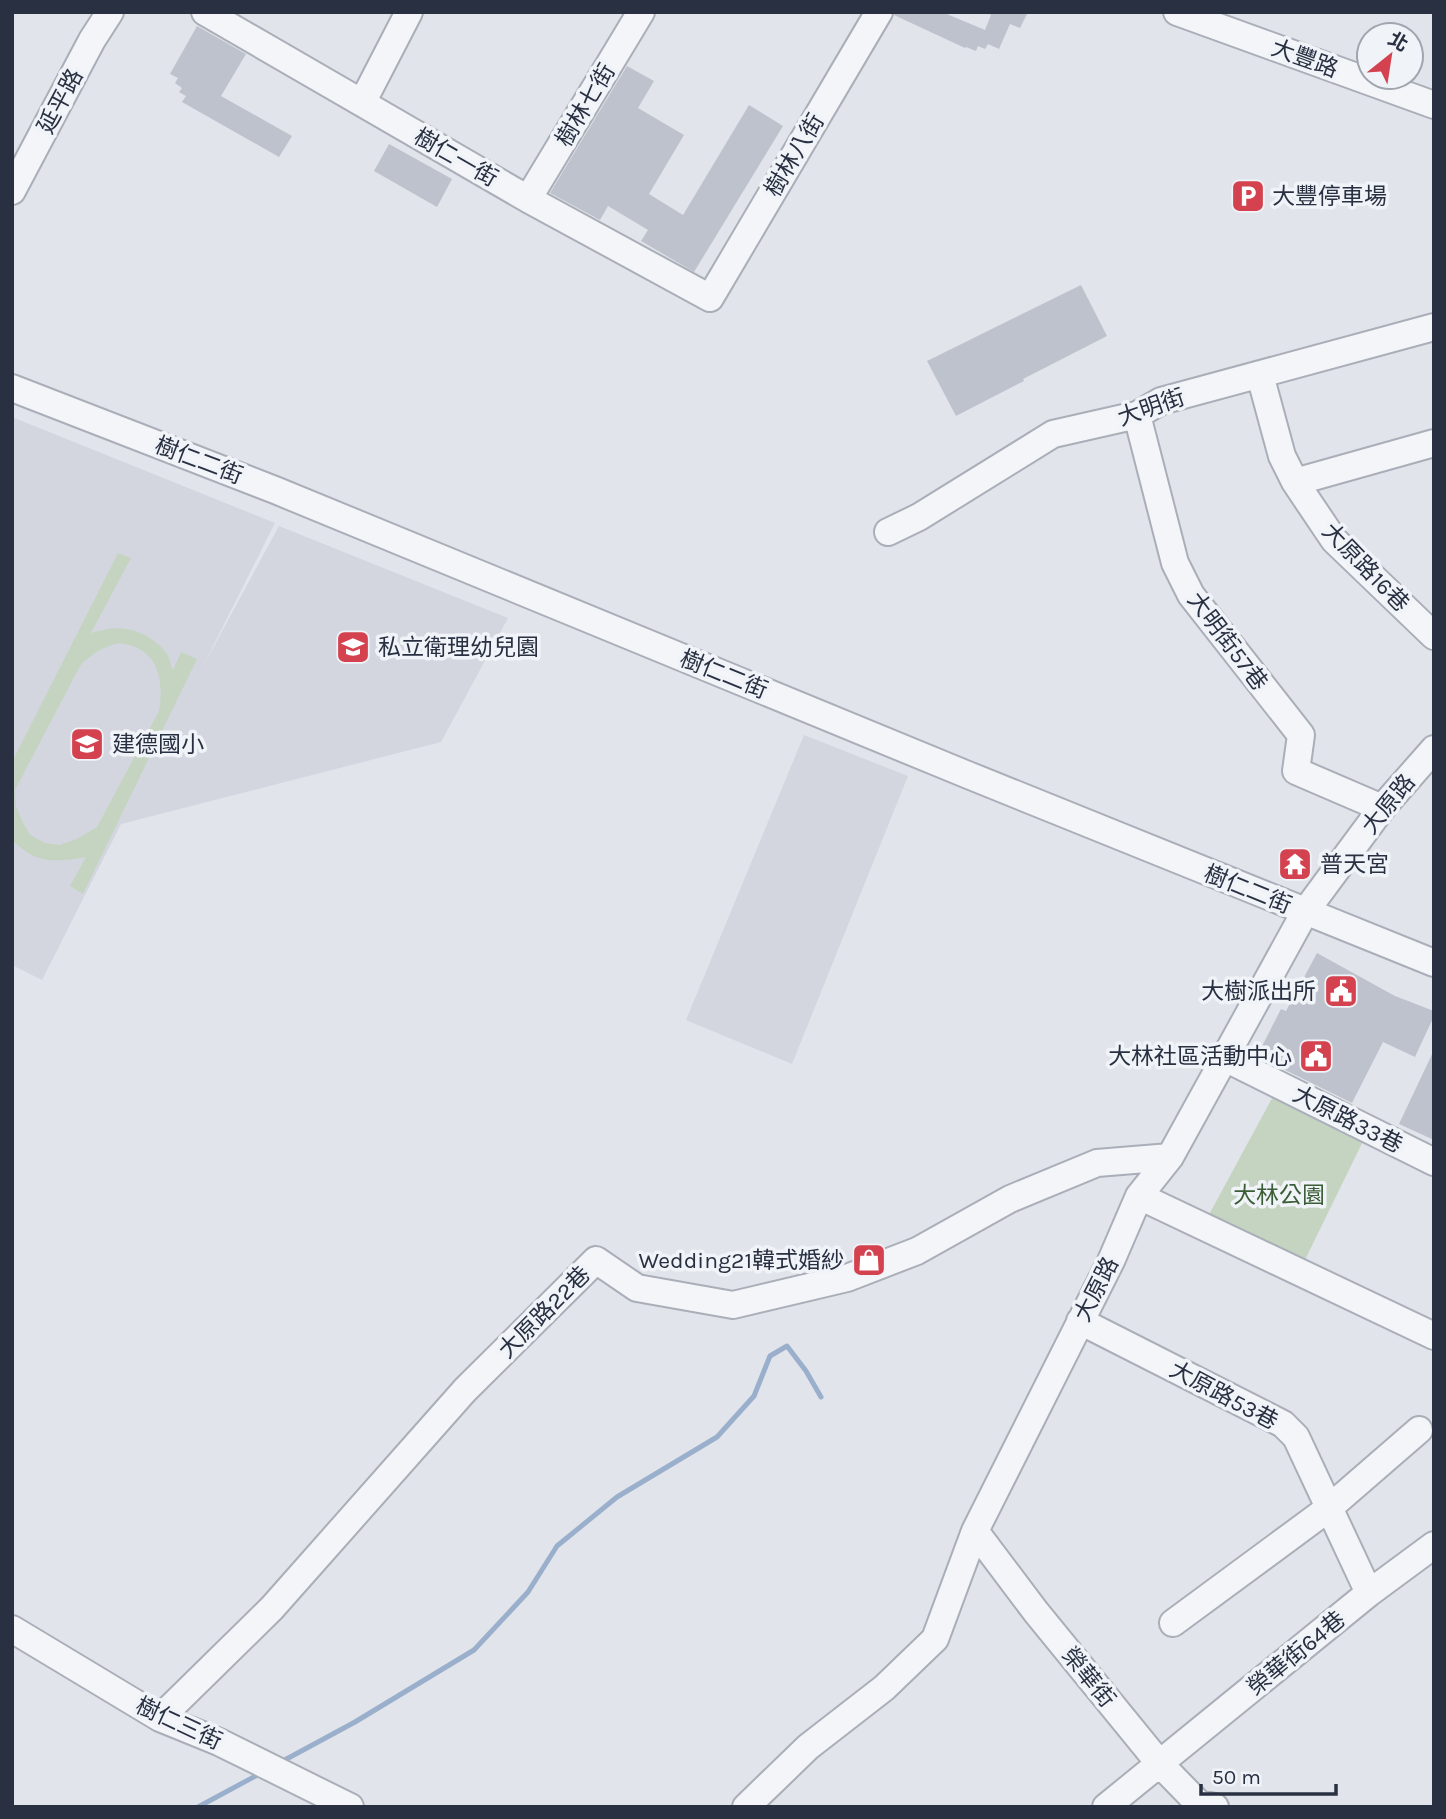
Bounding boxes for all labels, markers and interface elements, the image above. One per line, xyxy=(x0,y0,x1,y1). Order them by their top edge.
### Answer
north arrow xyxy=(1355,21,1425,91)
text: 北 xyxy=(1384,28,1412,56)
street label: 大豐路 xyxy=(1268,34,1342,83)
street label: 樹林七街 xyxy=(550,59,621,152)
street label: 延平路 xyxy=(32,64,89,138)
street label: 樹林八街 xyxy=(759,109,830,202)
street label: 樹仁一街 xyxy=(409,123,502,192)
parking icon: 大豐停車場 xyxy=(1229,177,1267,215)
place label: 大豐停車場 xyxy=(1272,183,1387,210)
street label: 大明街 xyxy=(1114,383,1188,431)
street label: 樹仁二街 xyxy=(151,431,247,490)
street label: 大原路16巷 xyxy=(1317,517,1415,617)
street label: 大明街57巷 xyxy=(1182,587,1273,696)
school or university icon: 私立衛理幼兒園 xyxy=(334,628,372,666)
place label: 私立衛理幼兒園 xyxy=(378,634,539,661)
street label: 樹仁二街 xyxy=(676,645,772,704)
school or university icon: 建德國小 xyxy=(68,725,106,763)
place label: 建德國小 xyxy=(112,731,204,758)
street label: 大原路 xyxy=(1356,769,1421,840)
temple icon: 普天宮 xyxy=(1276,845,1314,883)
place label: 普天宮 xyxy=(1320,851,1389,878)
street label: 樹仁二街 xyxy=(1200,860,1296,919)
public building icon: 大樹派出所 xyxy=(1322,972,1360,1010)
place label: 大樹派出所 xyxy=(1201,978,1316,1005)
public building icon: 大林社區活動中心 xyxy=(1297,1037,1335,1075)
place label: 大林社區活動中心 xyxy=(1108,1043,1292,1070)
street label: 大原路33巷 xyxy=(1289,1080,1407,1159)
park label: 大林公園 xyxy=(1233,1182,1325,1209)
shop icon: Wedding21韓式婚紗 xyxy=(850,1241,888,1279)
place label: Wedding21韓式婚紗 xyxy=(638,1247,844,1274)
street label: 大原路 xyxy=(1069,1252,1124,1326)
street label: 大原路22巷 xyxy=(493,1261,596,1364)
street label: 大原路53巷 xyxy=(1165,1356,1282,1435)
street label: 榮華街64巷 xyxy=(1242,1606,1351,1701)
street label: 榮華街 xyxy=(1056,1642,1121,1713)
street label: 樹仁三街 xyxy=(131,1692,226,1755)
scale bar xyxy=(1201,1752,1336,1796)
text: 50 m xyxy=(1212,1765,1261,1789)

